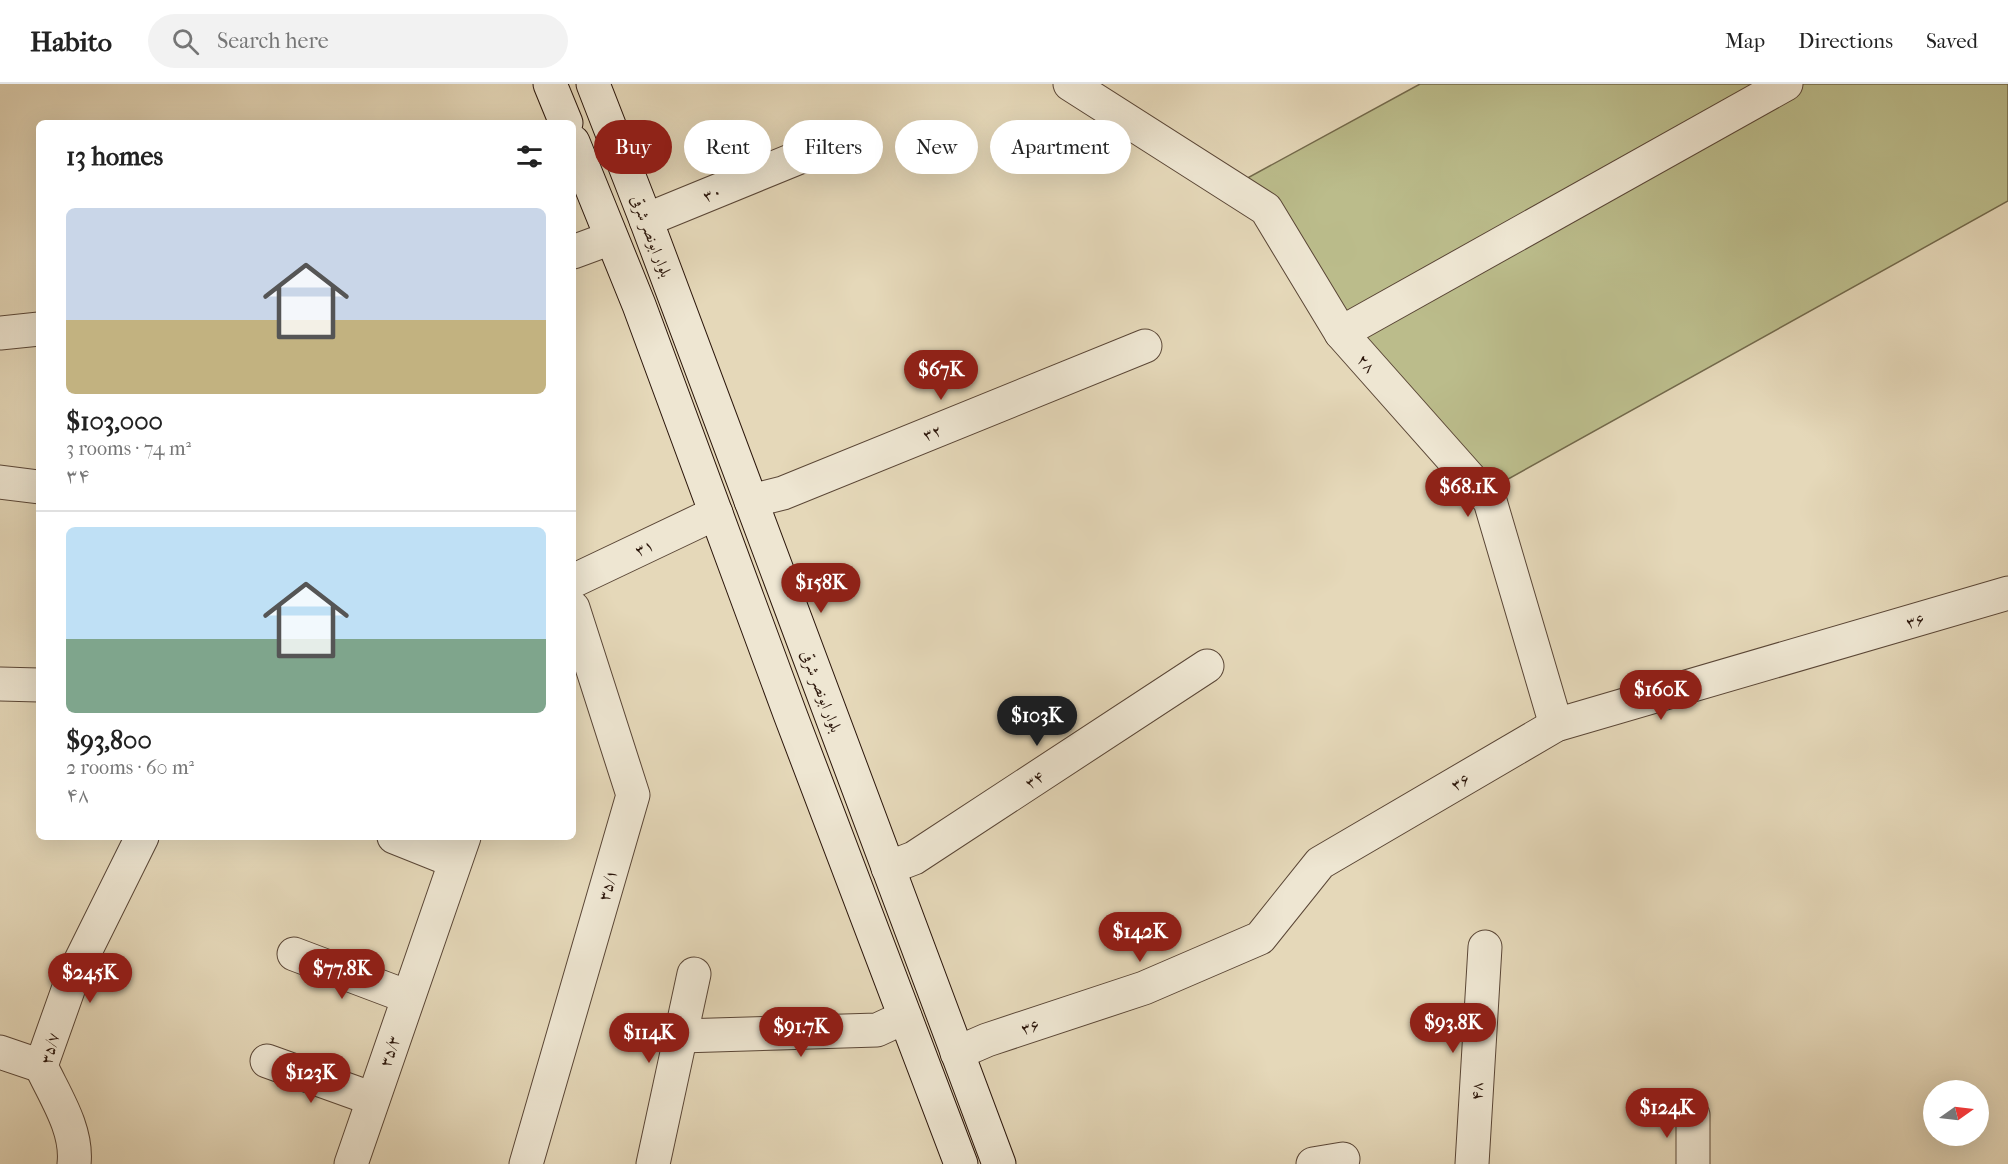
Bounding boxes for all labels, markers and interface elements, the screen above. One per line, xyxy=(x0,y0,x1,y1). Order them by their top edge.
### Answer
search box xyxy=(148,14,568,68)
text: Habito xyxy=(30,25,112,58)
icon: search xyxy=(169,25,202,58)
text: Search here xyxy=(217,28,329,54)
text: Map xyxy=(1725,29,1765,53)
text: Directions xyxy=(1798,29,1893,53)
text: Saved xyxy=(1926,29,1978,53)
chip: Buy xyxy=(594,120,672,174)
chip: Rent xyxy=(684,120,771,174)
chip: Filters xyxy=(783,120,883,174)
chip: New xyxy=(895,120,978,174)
chip: Apartment xyxy=(990,120,1131,174)
icon: filters xyxy=(513,140,546,173)
text: 13 homes xyxy=(66,141,163,172)
street label: ۳۰ xyxy=(700,181,724,206)
street label: بلوار ابونصر شرقی xyxy=(626,192,676,280)
icon: home xyxy=(252,247,360,355)
pin: $67K xyxy=(905,350,977,401)
street label: ۲۸ xyxy=(1353,350,1380,377)
text: $67K xyxy=(918,358,964,381)
text: $103,000 xyxy=(66,406,163,437)
street label: ۳۲ xyxy=(920,420,944,445)
text: 3 rooms · 74 m² xyxy=(66,437,191,460)
text: ۳۴ xyxy=(66,464,89,487)
pin: $68.1K xyxy=(1419,467,1517,518)
text: $68.1K xyxy=(1439,475,1497,498)
street label: ۳۱ xyxy=(632,535,657,560)
pin: $158K xyxy=(779,563,863,614)
icon: home xyxy=(252,566,360,674)
text: $158K xyxy=(795,571,847,594)
street label: ۳۶ xyxy=(1904,609,1927,632)
street label: بلوار ابونصر شرقی xyxy=(796,647,846,735)
pin: $160K xyxy=(1619,670,1703,721)
text: $160K xyxy=(1634,678,1688,701)
pin: $103K xyxy=(995,696,1079,747)
text: $103K xyxy=(1011,704,1063,727)
text: $93,800 xyxy=(66,725,152,756)
text: 2 rooms · 60 m² xyxy=(66,756,194,779)
street label: ۳۴ xyxy=(1021,766,1047,792)
street label: ۳۶ xyxy=(1447,769,1473,794)
text: ۴۸ xyxy=(66,783,89,806)
street label: ۳۵/۱ xyxy=(594,867,621,903)
pin: $142K xyxy=(1098,912,1182,963)
text: $142K xyxy=(1113,920,1167,943)
pin: $77.8K xyxy=(293,949,391,1000)
pin: $245K xyxy=(48,953,132,1004)
text: $77.8K xyxy=(313,957,371,980)
text: $245K xyxy=(62,961,118,984)
pin: $93.8K xyxy=(1404,1003,1502,1054)
pin: $91.7K xyxy=(752,1007,850,1058)
text: $93.8K xyxy=(1424,1011,1482,1034)
pin: $114K xyxy=(607,1013,691,1064)
text: $91.7K xyxy=(773,1015,829,1038)
street label: ۳۶ xyxy=(1018,1015,1042,1038)
text: $114K xyxy=(623,1021,675,1044)
street label: ۳۵/۷ xyxy=(36,1030,63,1066)
street label: ۳۵/۳ xyxy=(375,1033,404,1069)
pin: $123K xyxy=(269,1053,353,1104)
text: $123K xyxy=(285,1061,337,1084)
north arrow xyxy=(1923,1080,1989,1146)
map controls xyxy=(1923,1080,1989,1146)
street label: ۴۸ xyxy=(1467,1081,1486,1101)
pin: $124K xyxy=(1625,1088,1709,1139)
text: $124K xyxy=(1640,1096,1694,1119)

